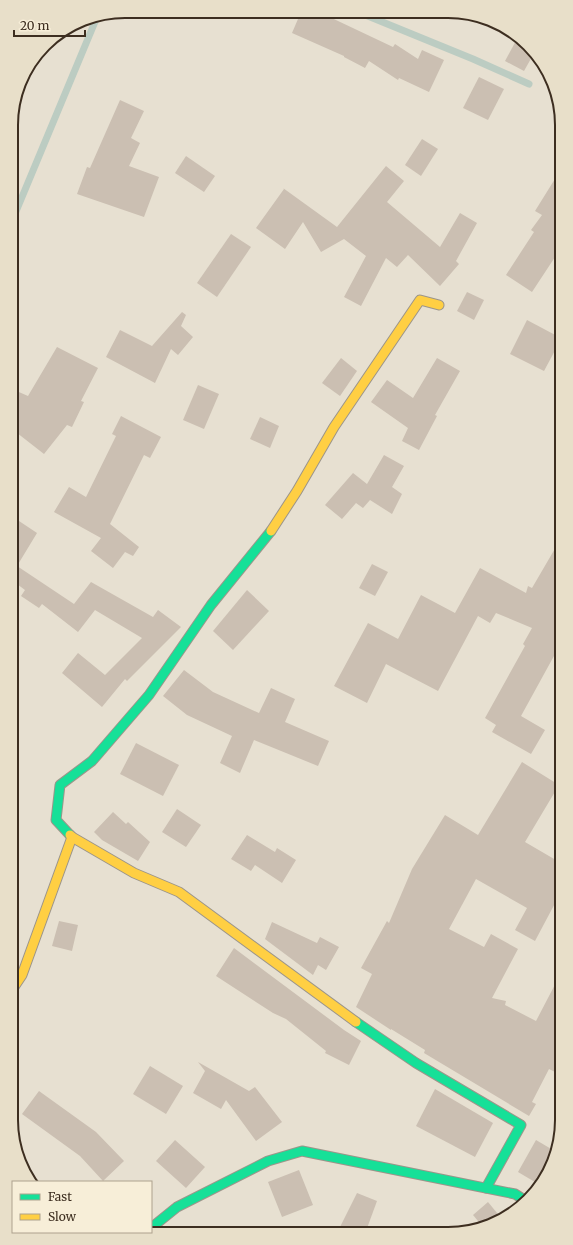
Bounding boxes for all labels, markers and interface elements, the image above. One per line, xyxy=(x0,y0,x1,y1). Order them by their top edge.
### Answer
scale bar xyxy=(14,12,85,38)
text: 20 m xyxy=(20,18,49,33)
legend xyxy=(12,1181,152,1233)
text: Fast xyxy=(48,1189,72,1204)
text: Slow xyxy=(48,1209,77,1224)

